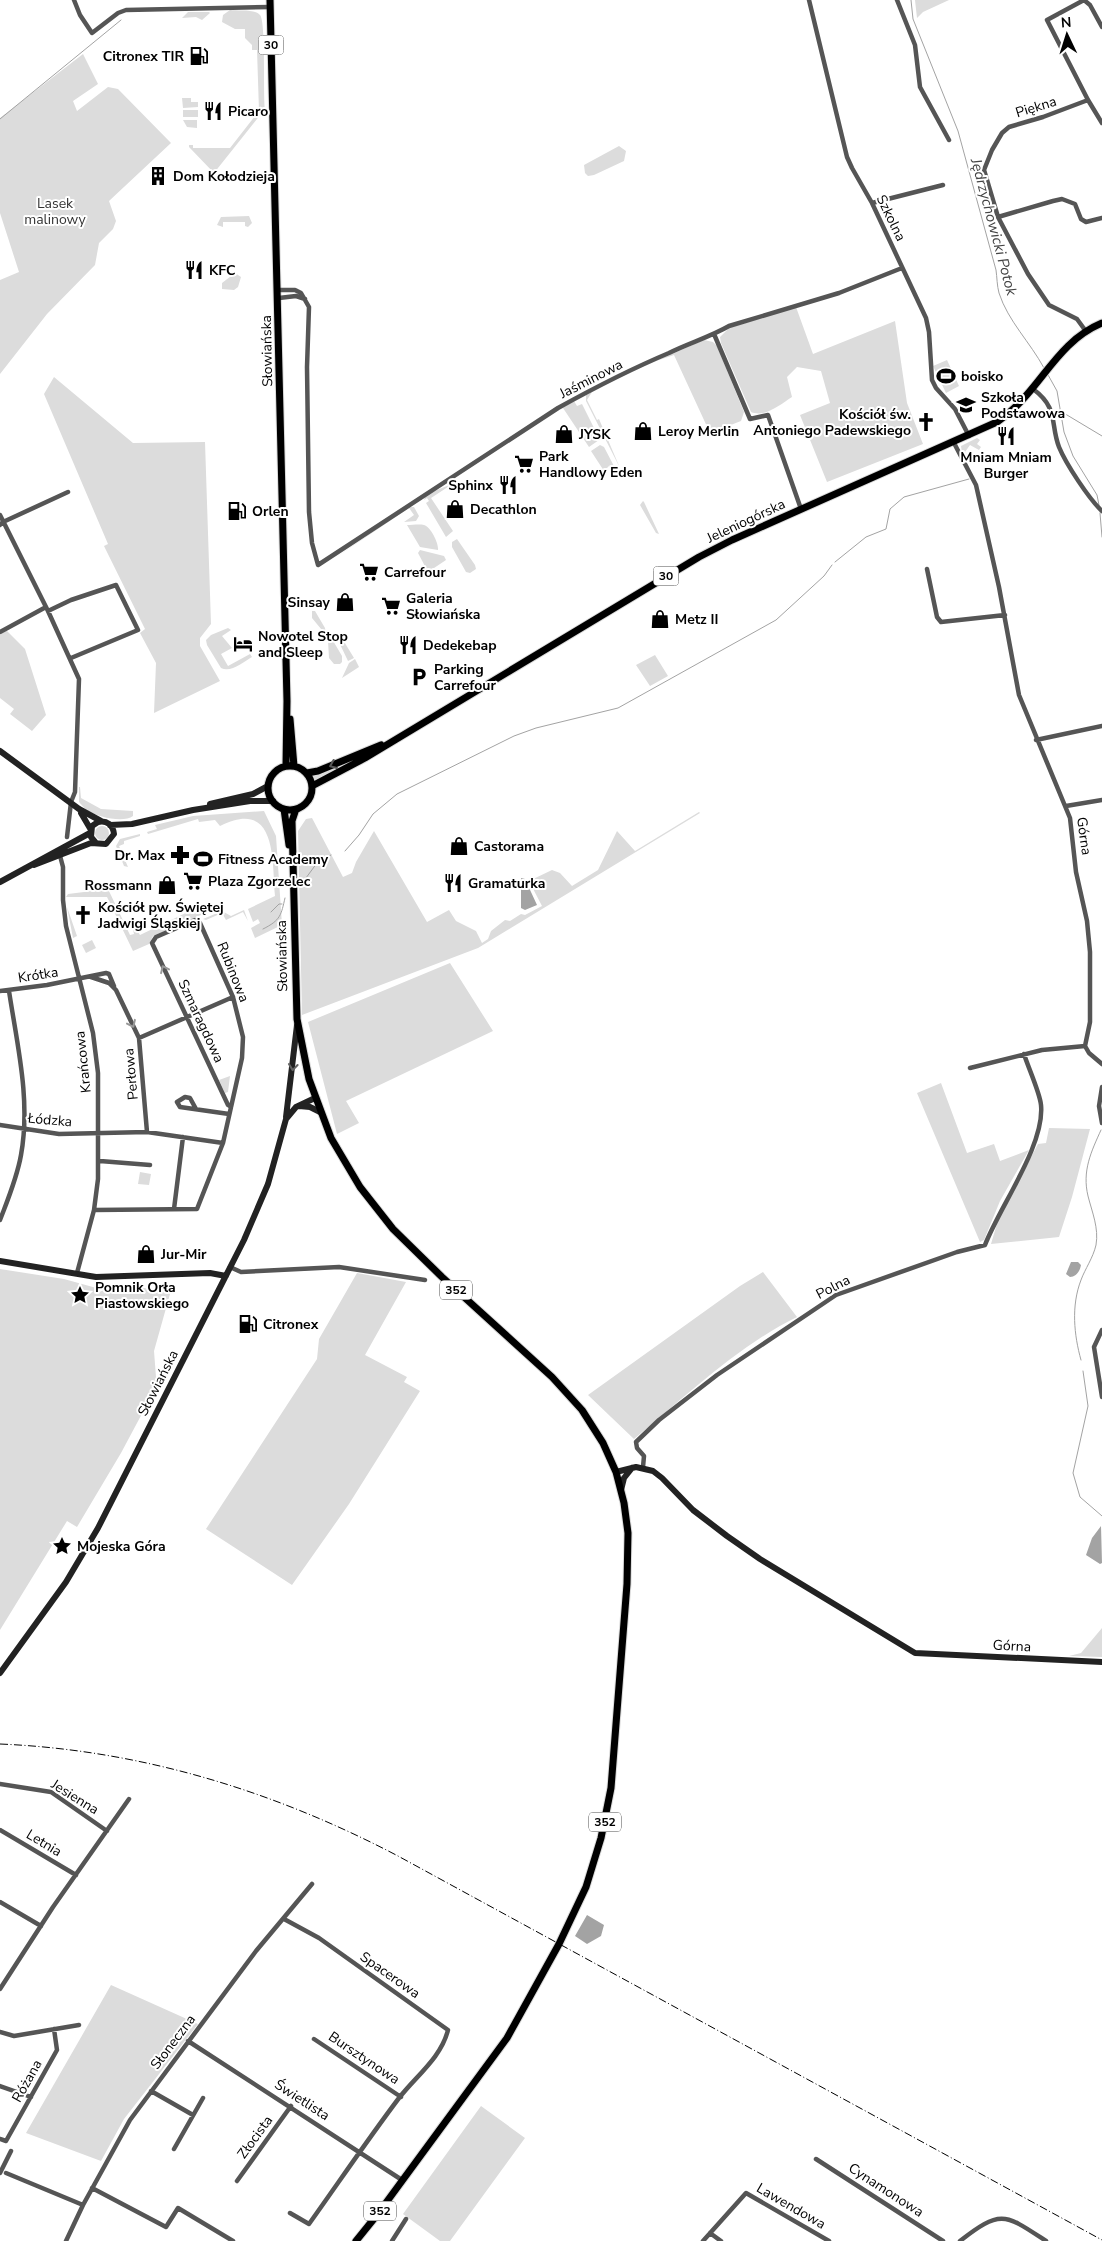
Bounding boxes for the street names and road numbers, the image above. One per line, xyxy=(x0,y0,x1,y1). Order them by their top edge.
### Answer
road number: 30 xyxy=(258,36,284,54)
street label: Piękna xyxy=(1013,92,1059,122)
street label: Szkolna xyxy=(872,192,910,244)
street label: Słowiańska xyxy=(257,315,277,387)
street label: Jaśminowa xyxy=(555,355,626,403)
street label: Jeleniogórska xyxy=(703,495,788,548)
road number: 30 xyxy=(654,566,678,586)
street label: Górna xyxy=(1072,816,1096,856)
street label: Słowiańska xyxy=(272,920,292,992)
street label: Rubinowa xyxy=(212,939,254,1005)
street label: Krótka xyxy=(16,962,60,988)
street label: Szmaragdowa xyxy=(173,976,229,1066)
street label: Krańcowa xyxy=(70,1030,96,1094)
street label: Perłowa xyxy=(119,1047,143,1101)
street label: Łódzka xyxy=(26,1109,73,1131)
street label: Polna xyxy=(813,1270,853,1304)
road number: 352 xyxy=(440,1280,472,1300)
street label: Słowiańska xyxy=(133,1347,183,1419)
street label: Górna xyxy=(992,1636,1032,1656)
street label: Jesienna xyxy=(47,1774,102,1819)
road number: 352 xyxy=(589,1812,621,1831)
street label: Letnia xyxy=(23,1825,65,1861)
street label: Spacerowa xyxy=(356,1947,424,2003)
street label: Słoneczna xyxy=(146,2011,200,2073)
street label: Bursztynowa xyxy=(325,2027,403,2089)
street label: Różana xyxy=(8,2056,46,2106)
street label: Świetlista xyxy=(271,2075,333,2125)
street label: Złocista xyxy=(233,2112,277,2162)
street label: Cynamonowa xyxy=(845,2159,927,2221)
street label: Lawendowa xyxy=(753,2179,829,2233)
road number: 352 xyxy=(364,2202,396,2220)

